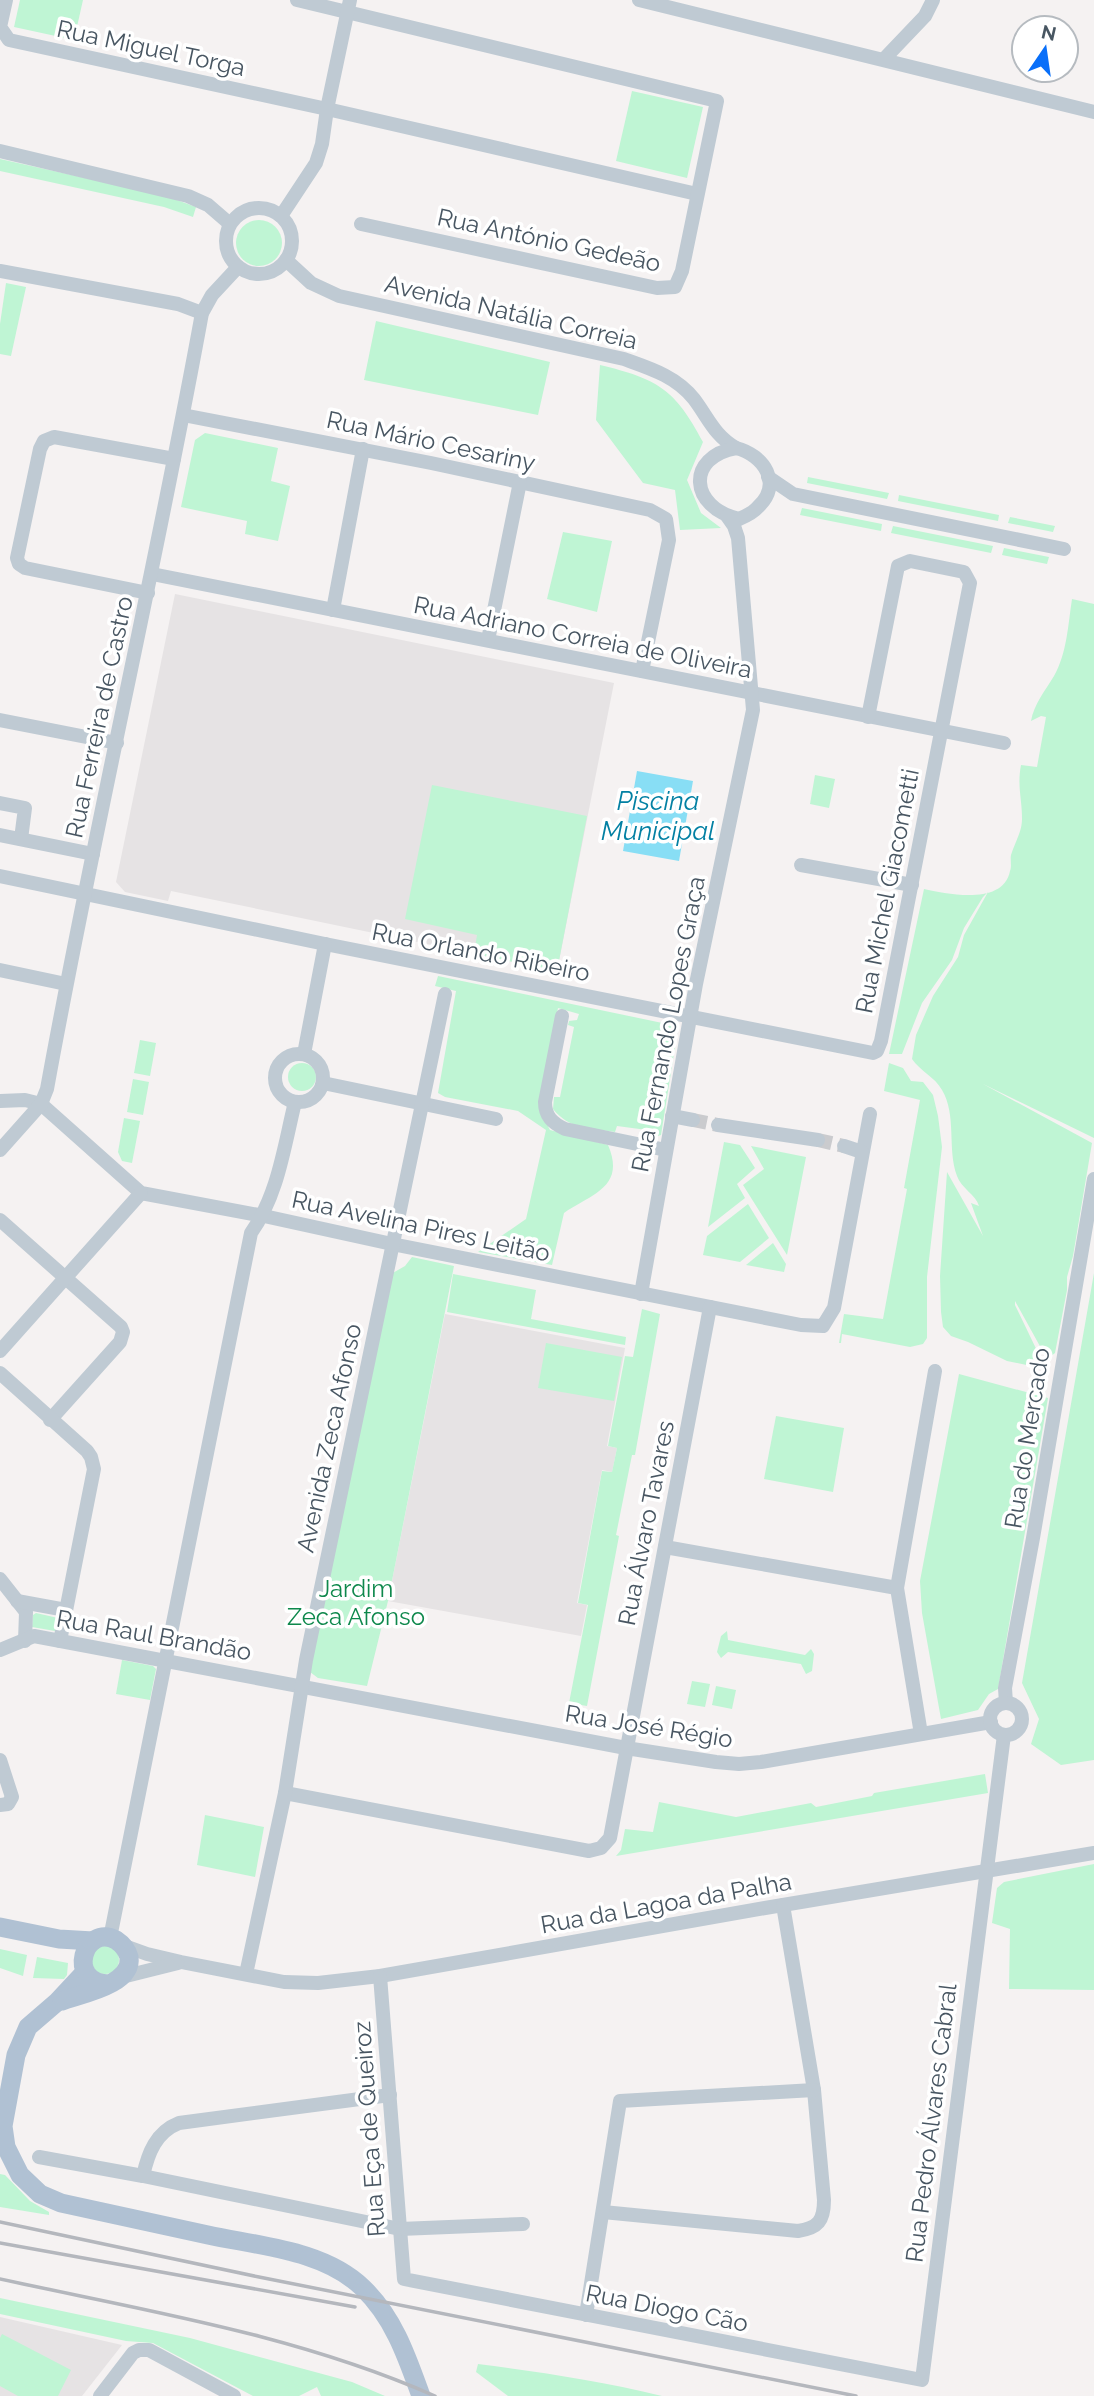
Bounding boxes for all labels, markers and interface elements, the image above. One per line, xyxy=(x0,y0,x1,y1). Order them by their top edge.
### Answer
street label: Rua Miguel Torga xyxy=(54,14,248,82)
north arrow xyxy=(1010,14,1080,84)
text: N xyxy=(1039,20,1058,45)
street label: Rua António Gedeão xyxy=(435,202,663,278)
street label: Avenida Natália Correia xyxy=(382,269,640,355)
street label: Rua Mário Cesariny xyxy=(324,405,538,477)
street label: Rua Adriano Correia de Oliveira xyxy=(411,590,755,684)
street label: Rua Ferreira de Castro xyxy=(59,593,139,841)
street label: Rua Michel Giacometti xyxy=(849,766,925,1016)
water label: Piscina Municipal xyxy=(601,786,715,846)
street label: Rua Fernando Lopes Graça xyxy=(625,874,711,1174)
street label: Rua Orlando Ribeiro xyxy=(370,917,592,987)
street label: Rua Avelina Pires Leitão xyxy=(289,1184,553,1268)
street label: Avenida Zeca Afonso xyxy=(291,1321,367,1555)
street label: Rua do Mercado xyxy=(998,1345,1056,1531)
street label: Rua Álvaro Tavares xyxy=(612,1418,680,1628)
park label: Jardim Zeca Afonso xyxy=(287,1574,425,1631)
street label: Rua Raul Brandão xyxy=(54,1604,254,1666)
street label: Rua José Régio xyxy=(563,1698,735,1754)
street label: Rua da Lagoa da Palha xyxy=(538,1867,794,1939)
street label: Rua Pedro Álvares Cabral xyxy=(900,1982,963,2264)
street label: Rua Eça de Queiroz xyxy=(347,2020,391,2238)
street label: Rua Diogo Cão xyxy=(583,2278,751,2338)

